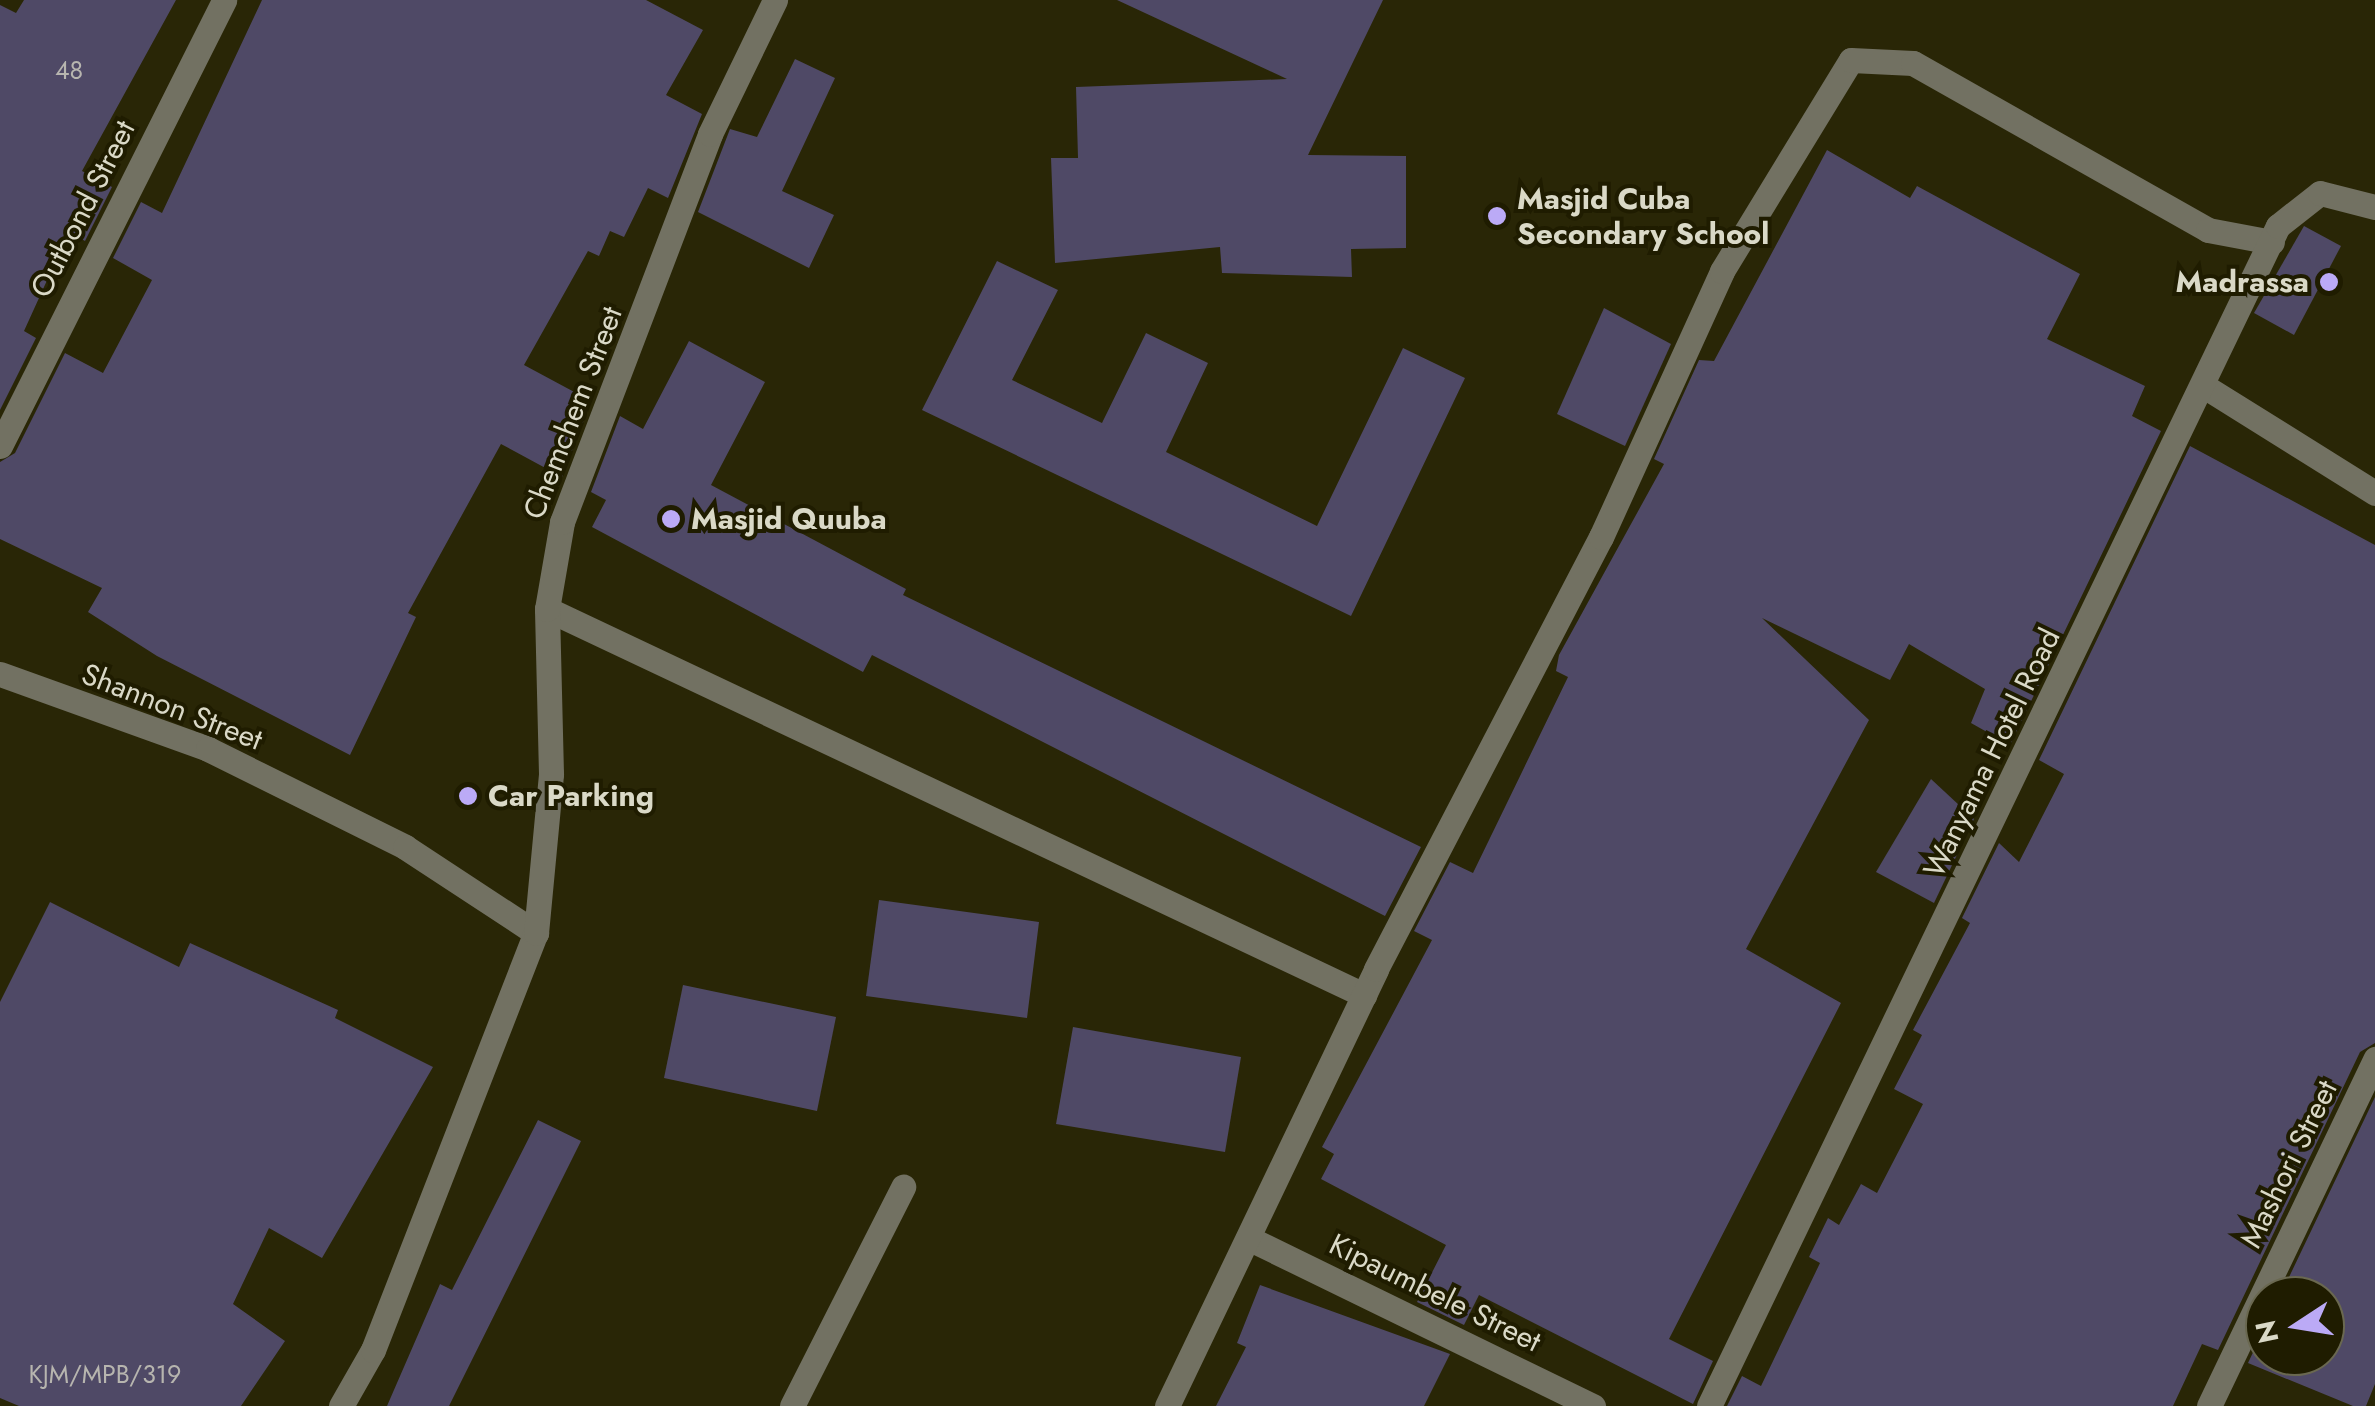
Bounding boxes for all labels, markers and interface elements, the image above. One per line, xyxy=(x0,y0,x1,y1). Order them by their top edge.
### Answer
house number: 48 xyxy=(55,55,83,85)
street label: Outbond Street xyxy=(23,115,143,303)
place label: Masjid Cuba Secondary School xyxy=(1517,181,1769,252)
marker: Masjid Cuba Secondary School xyxy=(1486,205,1508,227)
place label: Madrassa xyxy=(2176,264,2309,300)
marker: Madrassa xyxy=(2318,271,2340,293)
street label: Chemchem Street xyxy=(516,302,630,524)
place label: Masjid Quuba xyxy=(691,501,887,537)
marker: Masjid Quuba xyxy=(660,508,682,530)
street label: Wanyama Hotel Road xyxy=(1916,623,2068,883)
street label: Shannon Street xyxy=(76,656,268,758)
place label: Car Parking xyxy=(488,778,654,814)
marker: Car Parking xyxy=(457,785,479,807)
street label: Mashori Street xyxy=(2233,1074,2345,1254)
street label: Kipaumbele Street xyxy=(1323,1226,1547,1360)
north arrow xyxy=(2245,1276,2345,1376)
text: N xyxy=(2245,1317,2289,1347)
house number: KJM/MPB/319 xyxy=(29,1359,181,1389)

